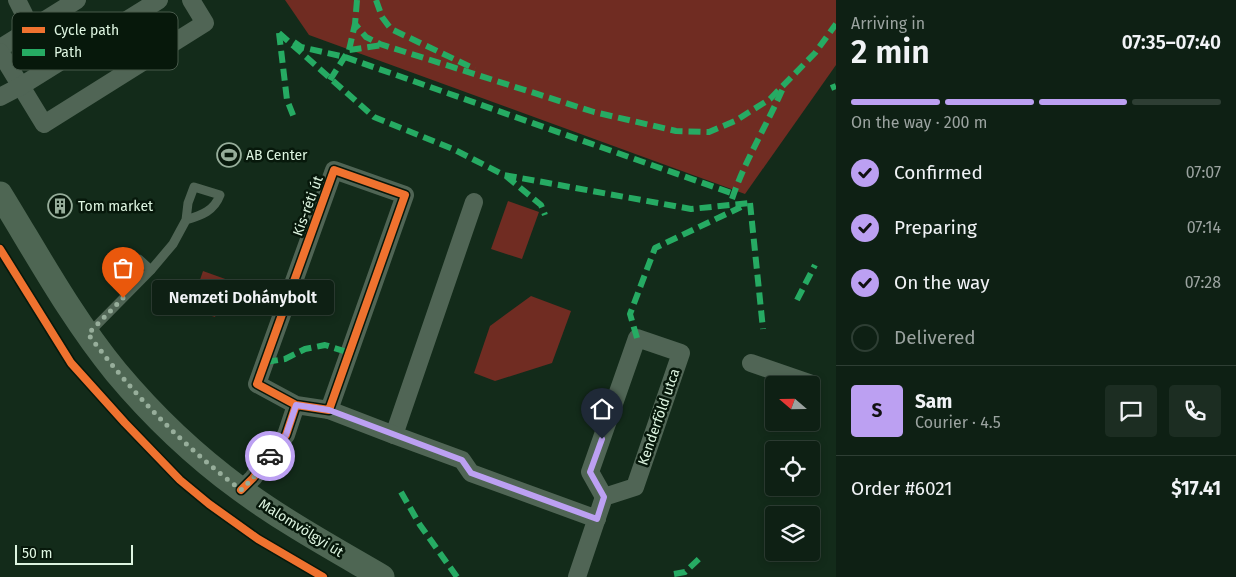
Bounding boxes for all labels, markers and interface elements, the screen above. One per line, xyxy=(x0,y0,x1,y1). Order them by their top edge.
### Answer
legend xyxy=(12,12,178,70)
text: Arriving in xyxy=(851,14,925,33)
text: Cycle path xyxy=(54,22,119,39)
text: 07:35–07:40 xyxy=(1122,31,1221,54)
text: 2 min xyxy=(851,33,930,71)
text: Path xyxy=(54,44,82,61)
text: On the way · 200 m xyxy=(851,113,987,132)
sports icon: AB Center xyxy=(216,142,242,168)
place label: AB Center xyxy=(246,147,308,164)
icon: check xyxy=(851,159,879,187)
text: Confirmed xyxy=(894,161,983,184)
text: 07:07 xyxy=(1186,163,1221,182)
street label: Kis-réti út xyxy=(289,173,327,238)
building icon: Tom market xyxy=(47,193,73,219)
place label: Tom market xyxy=(78,198,154,215)
icon: check xyxy=(851,214,879,242)
text: Preparing xyxy=(894,216,977,239)
text: 07:14 xyxy=(1187,218,1221,237)
pin xyxy=(102,247,144,298)
icon: bag xyxy=(109,254,137,282)
icon: check xyxy=(851,269,879,297)
text: On the way xyxy=(894,271,990,294)
text: 07:28 xyxy=(1185,273,1221,292)
callout: Nemzeti Dohánybolt xyxy=(153,280,336,316)
text: Nemzeti Dohánybolt xyxy=(169,288,317,307)
text: Delivered xyxy=(894,326,976,349)
street label: Kenderföld utca xyxy=(634,366,684,468)
north arrow xyxy=(765,376,820,431)
map controls xyxy=(765,376,820,561)
button: chat xyxy=(1105,385,1157,437)
button: phone xyxy=(1169,385,1221,437)
pin xyxy=(581,388,623,439)
text: Sam xyxy=(915,390,952,413)
icon: home xyxy=(588,395,616,423)
text: S xyxy=(872,399,882,422)
text: Courier · 4.5 xyxy=(915,413,1001,432)
courier xyxy=(245,431,295,481)
button: locate xyxy=(765,441,820,496)
icon: car xyxy=(256,442,284,470)
text: Order #6021 xyxy=(851,477,953,500)
text: $17.41 xyxy=(1171,477,1221,500)
street label: Malomvölgyi út xyxy=(256,495,347,561)
button: layers xyxy=(765,506,820,561)
scale bar xyxy=(15,542,132,565)
text: 50 m xyxy=(22,545,53,562)

